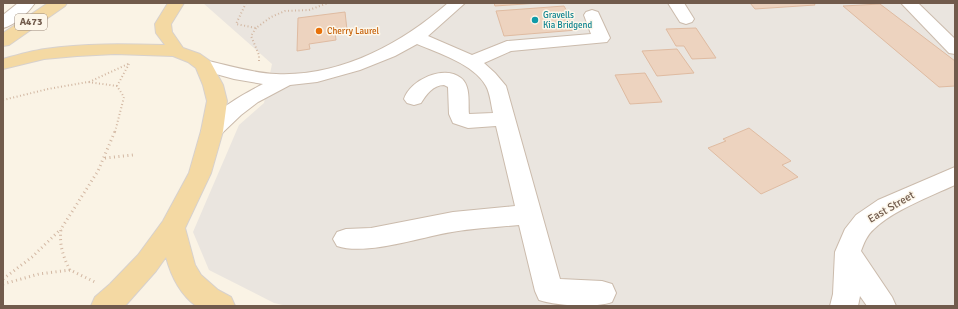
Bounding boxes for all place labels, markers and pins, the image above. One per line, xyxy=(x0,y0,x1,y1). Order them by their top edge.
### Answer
place label: Gravells Kia Bridgend xyxy=(543,10,592,31)
marker: Gravells Kia Bridgend xyxy=(530,15,540,25)
marker: Cherry Laurel xyxy=(314,26,324,36)
place label: Cherry Laurel xyxy=(327,26,380,37)

